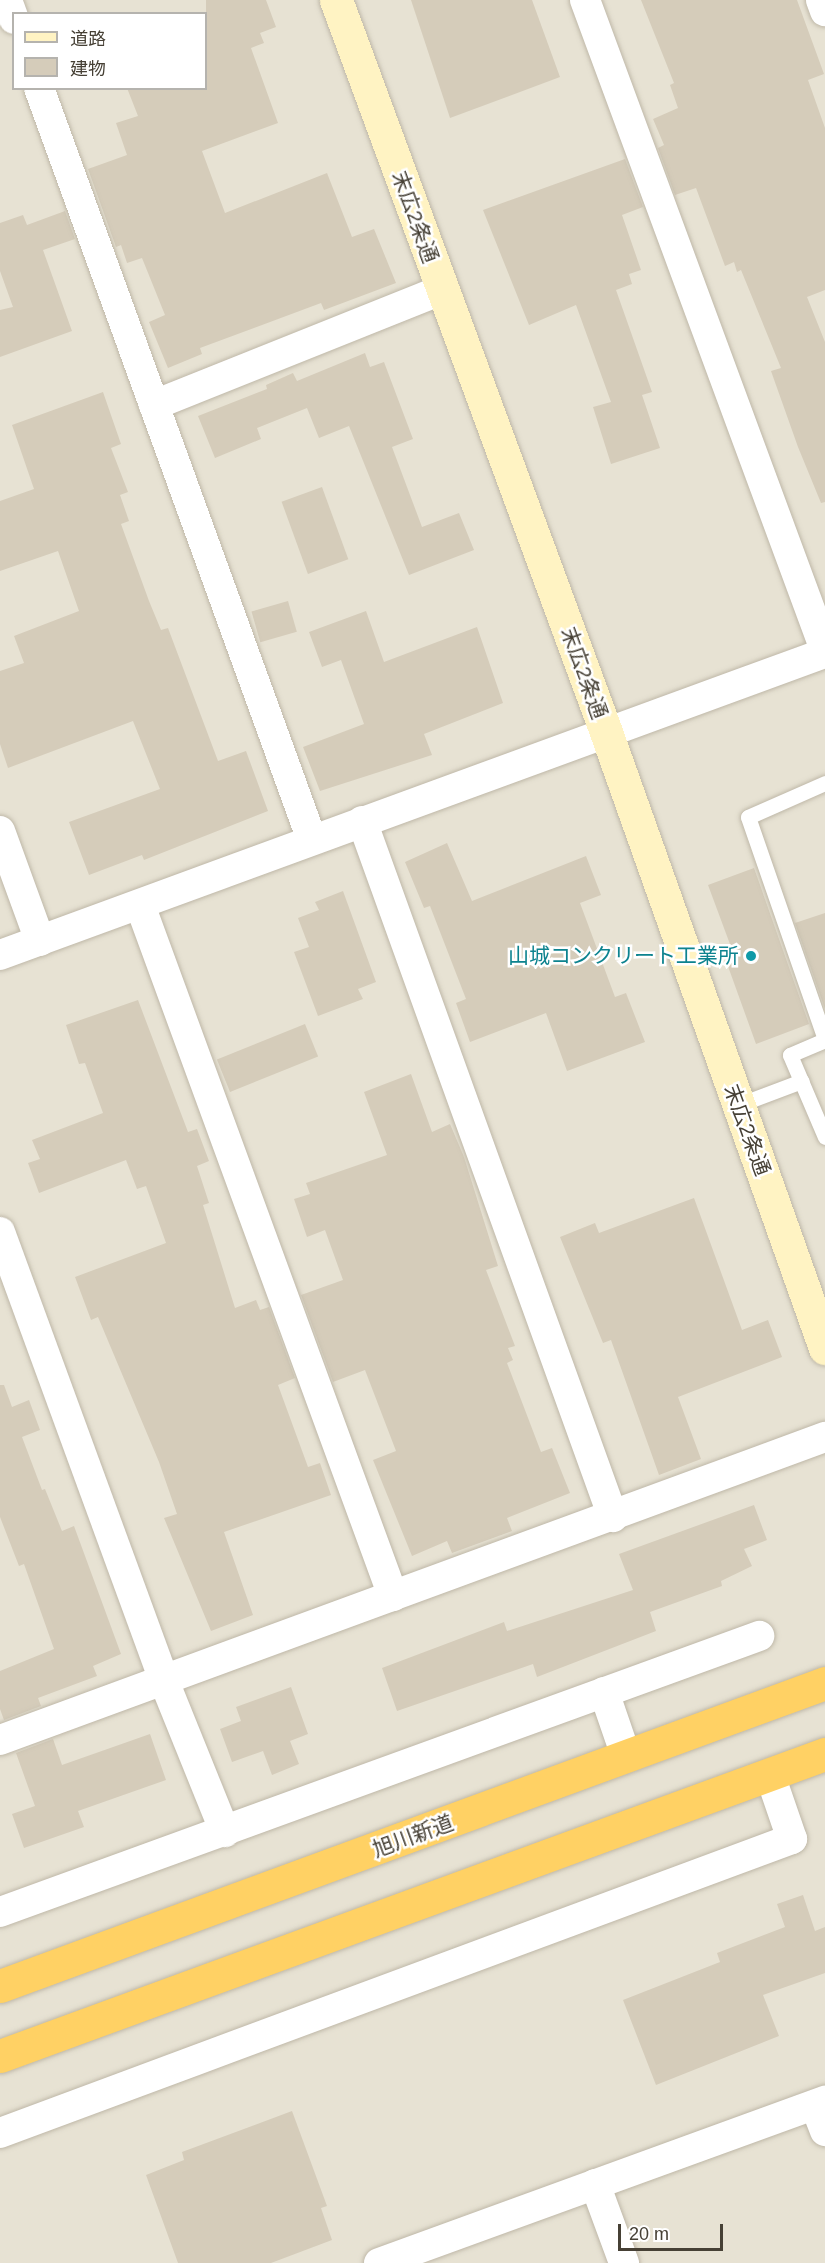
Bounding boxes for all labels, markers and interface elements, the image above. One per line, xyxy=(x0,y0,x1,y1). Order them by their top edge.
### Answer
legend xyxy=(12,12,207,90)
text: 道路 xyxy=(70,29,106,49)
text: 建物 xyxy=(70,59,106,79)
street label: 末広2条通 xyxy=(387,168,443,266)
street label: 末広2条通 xyxy=(556,624,612,722)
place label: 山城コンクリート工業所 xyxy=(508,943,739,969)
marker: 山城コンクリート工業所 xyxy=(744,949,758,963)
street label: 末広2条通 xyxy=(719,1081,775,1179)
street label: 旭川新道 xyxy=(369,1810,457,1862)
scale bar xyxy=(621,2212,726,2250)
text: 20 m xyxy=(629,2224,669,2244)

